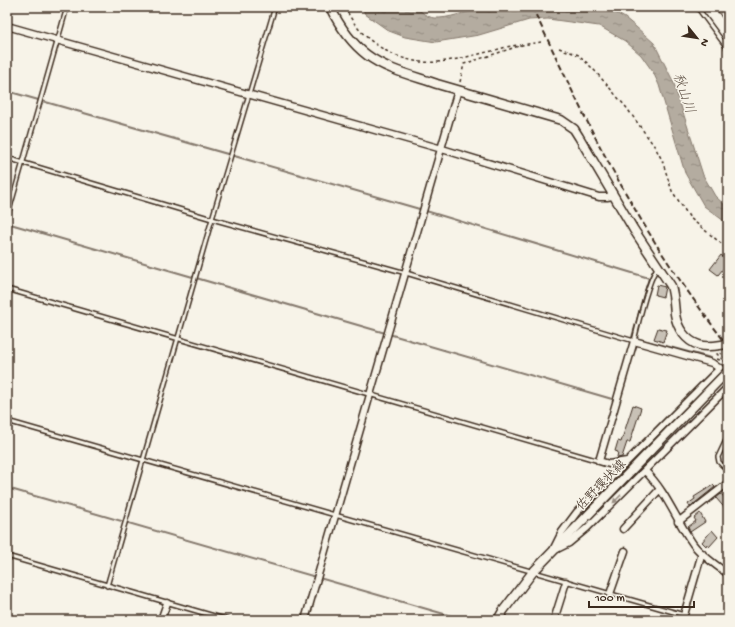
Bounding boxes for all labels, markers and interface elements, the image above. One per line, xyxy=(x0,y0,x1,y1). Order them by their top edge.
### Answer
north arrow xyxy=(677,18,717,58)
text: N xyxy=(697,36,711,48)
water label: 秋山川 xyxy=(668,71,698,116)
street label: 佐野環状線 xyxy=(573,456,630,514)
one-way arrow xyxy=(612,494,622,504)
scale bar xyxy=(589,583,694,609)
text: 100 m xyxy=(594,592,625,606)

